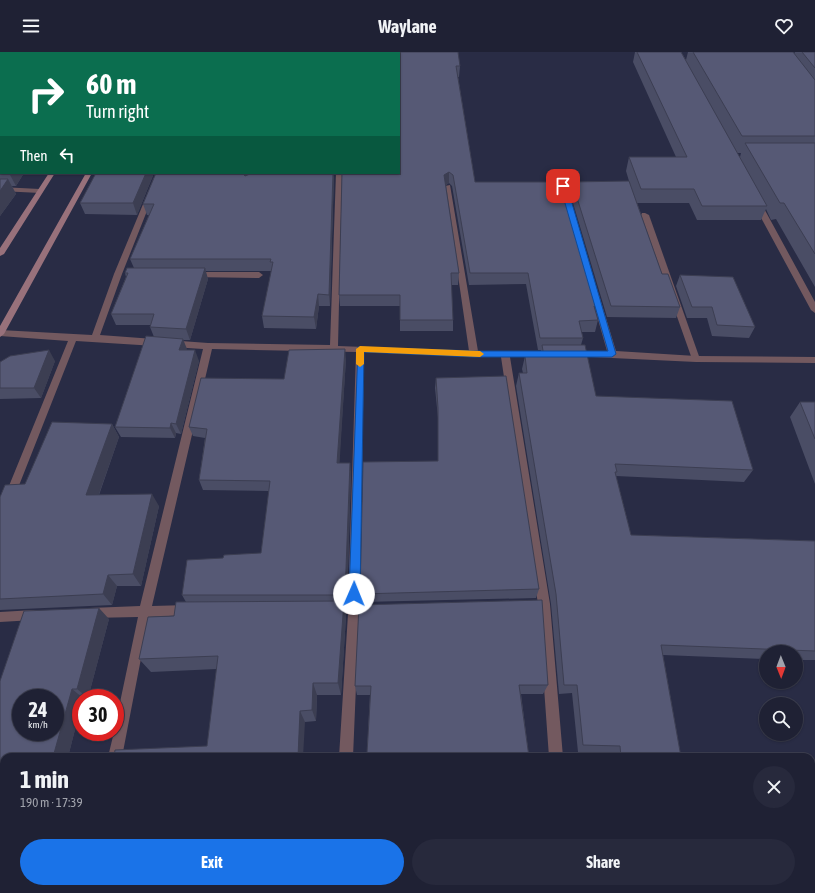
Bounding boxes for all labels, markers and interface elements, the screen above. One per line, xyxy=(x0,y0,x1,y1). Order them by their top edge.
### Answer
icon: menu xyxy=(20,15,42,37)
icon: heart xyxy=(773,15,795,37)
text: Waylane xyxy=(378,16,437,37)
icon: right xyxy=(20,68,72,120)
text: 60 m xyxy=(86,68,136,100)
text: Turn right xyxy=(86,101,149,122)
icon: left xyxy=(56,144,78,166)
text: Then xyxy=(20,147,48,164)
pin xyxy=(546,169,580,203)
icon: arrive xyxy=(552,175,574,197)
position arrow xyxy=(333,573,375,615)
north arrow xyxy=(759,645,803,689)
map controls xyxy=(759,645,803,741)
speed limit sign: 30 xyxy=(72,689,124,741)
button: search xyxy=(759,697,803,741)
text: 24 xyxy=(29,698,47,721)
text: km/h xyxy=(28,719,48,730)
text: 1 min xyxy=(20,766,69,793)
button: close xyxy=(753,766,795,808)
text: 190 m · 17:39 xyxy=(20,795,83,810)
button: Exit xyxy=(20,839,404,885)
button: Share xyxy=(412,839,795,885)

